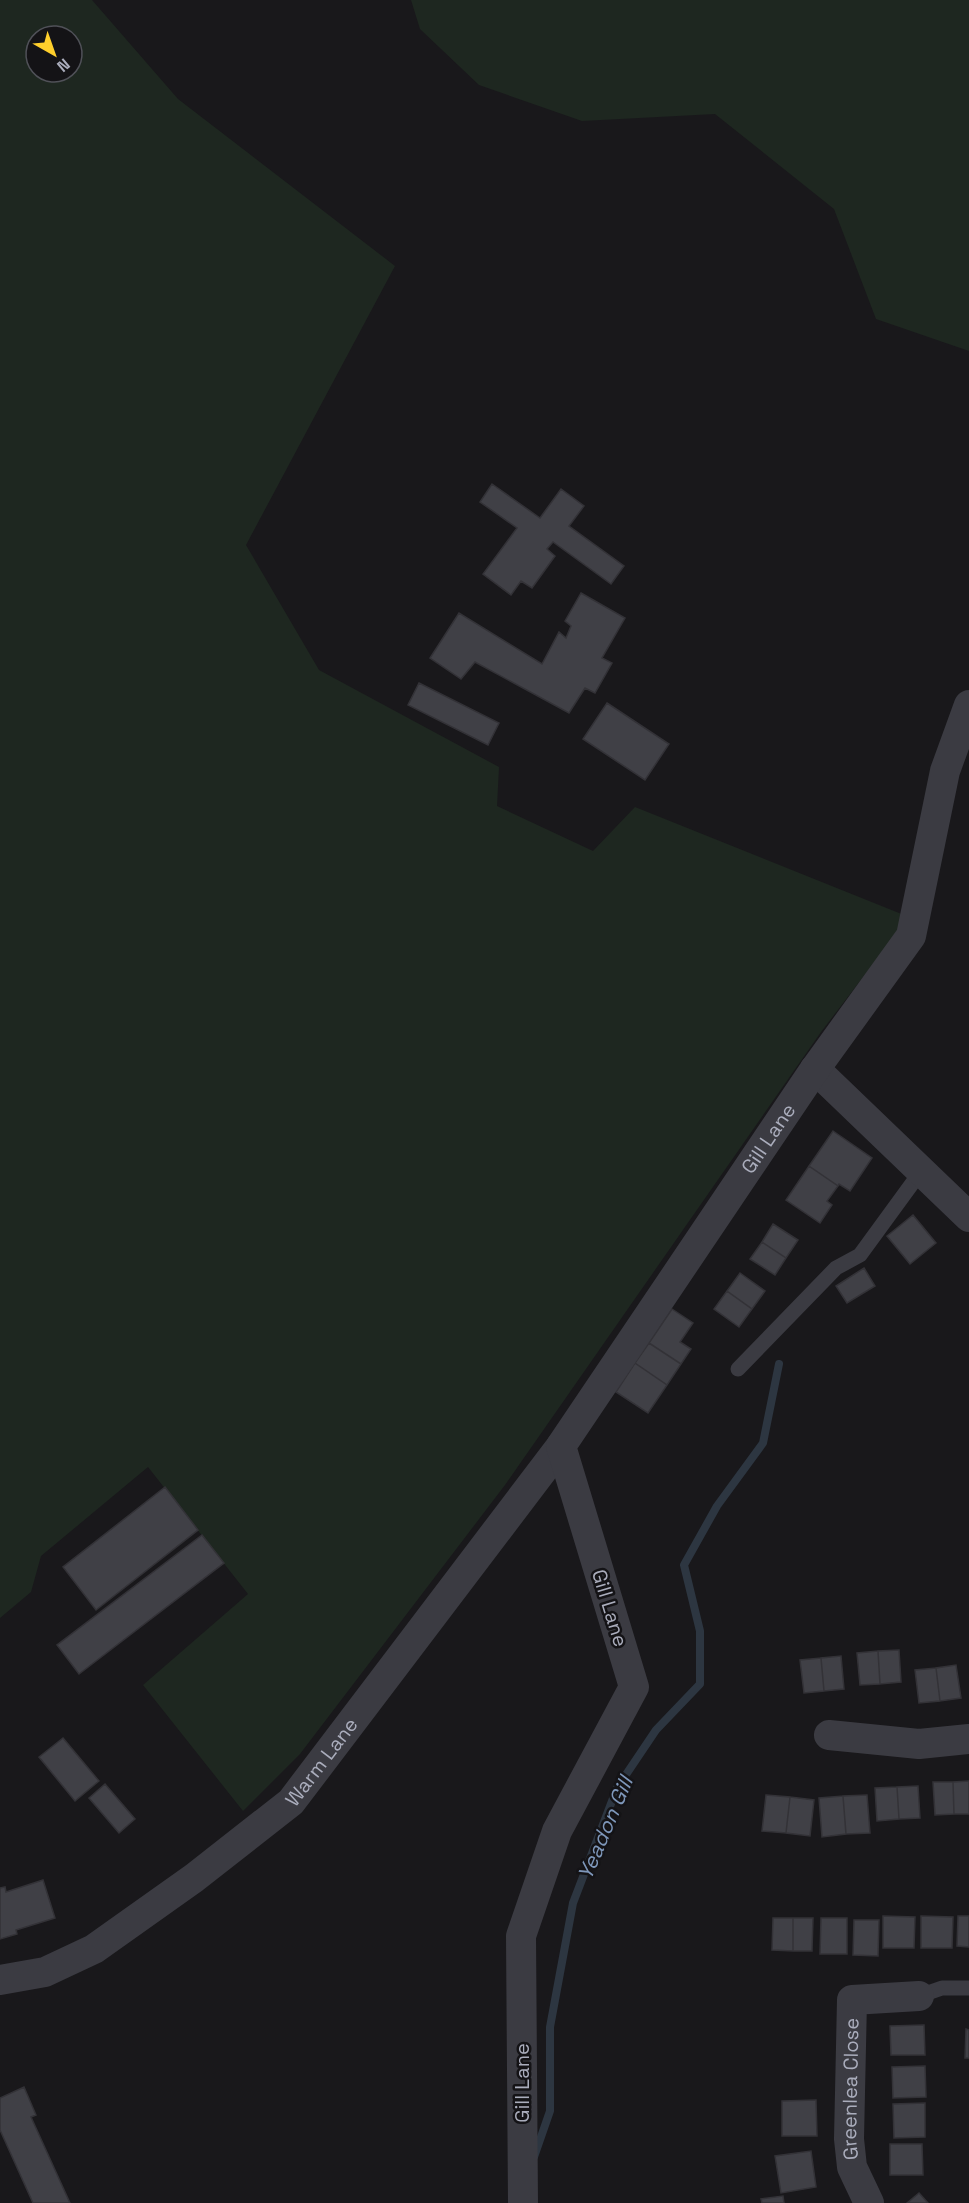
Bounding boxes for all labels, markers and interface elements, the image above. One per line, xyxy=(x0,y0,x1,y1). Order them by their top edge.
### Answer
north arrow xyxy=(24,24,84,84)
text: N xyxy=(52,54,74,77)
street label: Gill Lane xyxy=(735,1098,801,1179)
street label: Gill Lane xyxy=(586,1566,634,1650)
street label: Warm Lane xyxy=(279,1712,364,1812)
water label: Yeadon Gill xyxy=(571,1770,640,1884)
street label: Greenlea Close xyxy=(836,2018,865,2161)
street label: Gill Lane xyxy=(509,2043,535,2123)

